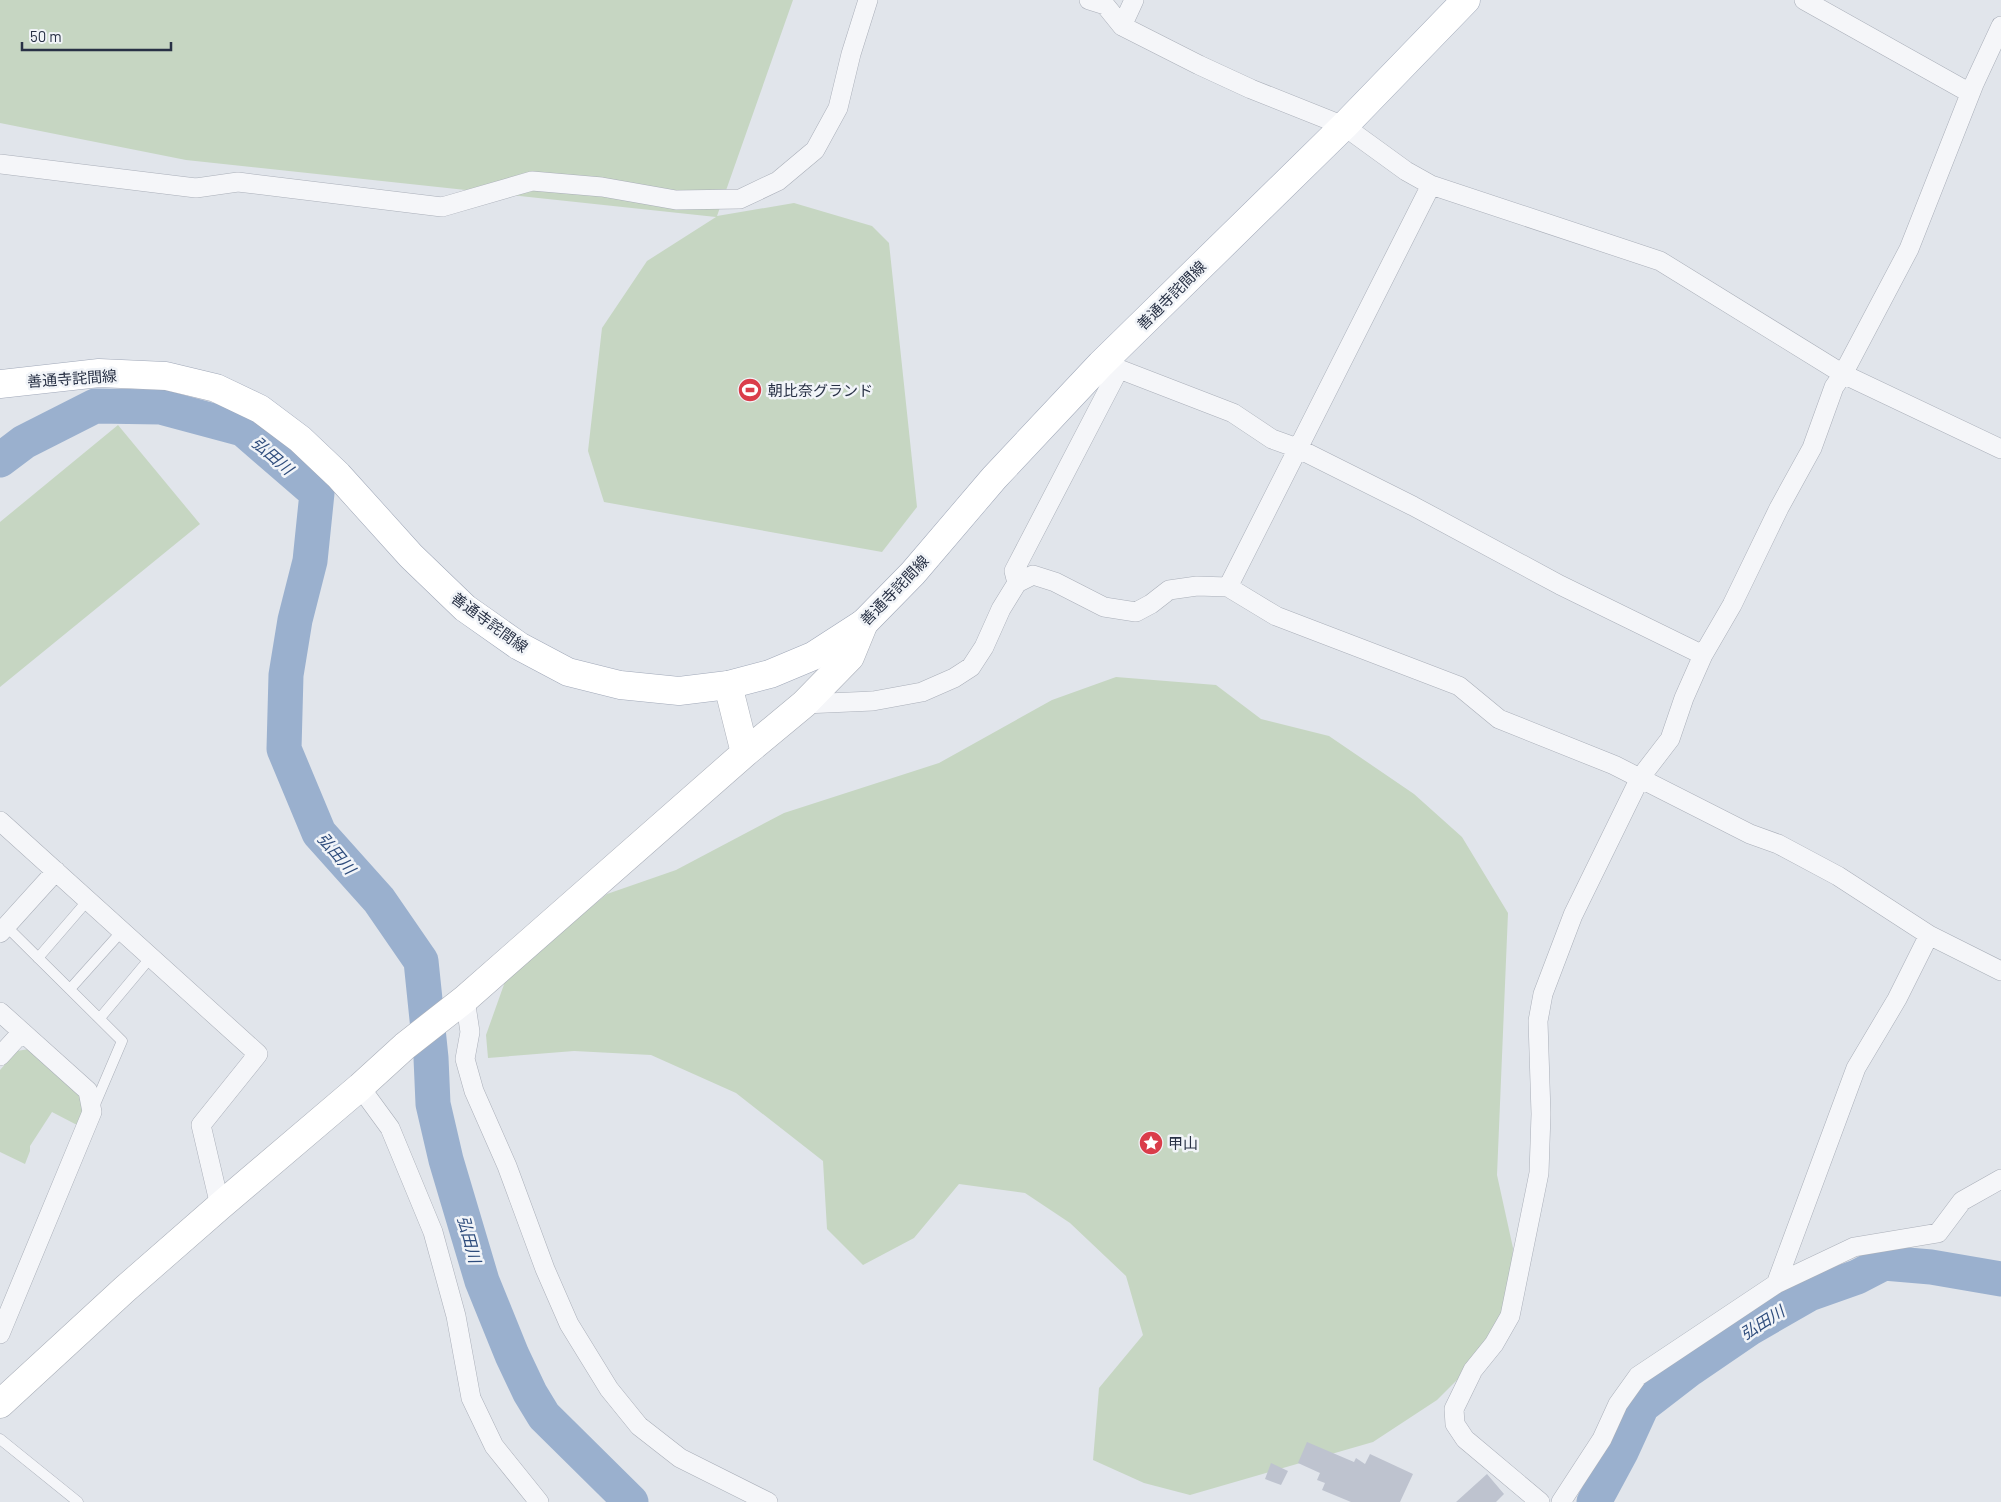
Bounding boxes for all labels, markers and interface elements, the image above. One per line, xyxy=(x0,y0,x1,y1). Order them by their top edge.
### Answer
scale bar xyxy=(22,20,171,52)
text: 50 m xyxy=(30,27,62,45)
street label: 善通寺詫間線 xyxy=(1133,257,1209,333)
street label: 善通寺詫間線 xyxy=(26,366,118,390)
sports icon: 朝比奈グランド xyxy=(737,377,763,403)
place label: 朝比奈グランド xyxy=(768,381,873,399)
water label: 弘田川 xyxy=(249,432,299,479)
street label: 善通寺詫間線 xyxy=(856,551,932,629)
street label: 善通寺詫間線 xyxy=(448,588,532,656)
water label: 弘田川 xyxy=(314,829,361,879)
place icon: 甲山 xyxy=(1138,1130,1164,1156)
place label: 甲山 xyxy=(1168,1134,1198,1152)
water label: 弘田川 xyxy=(455,1213,486,1267)
water label: 弘田川 xyxy=(1737,1300,1789,1343)

